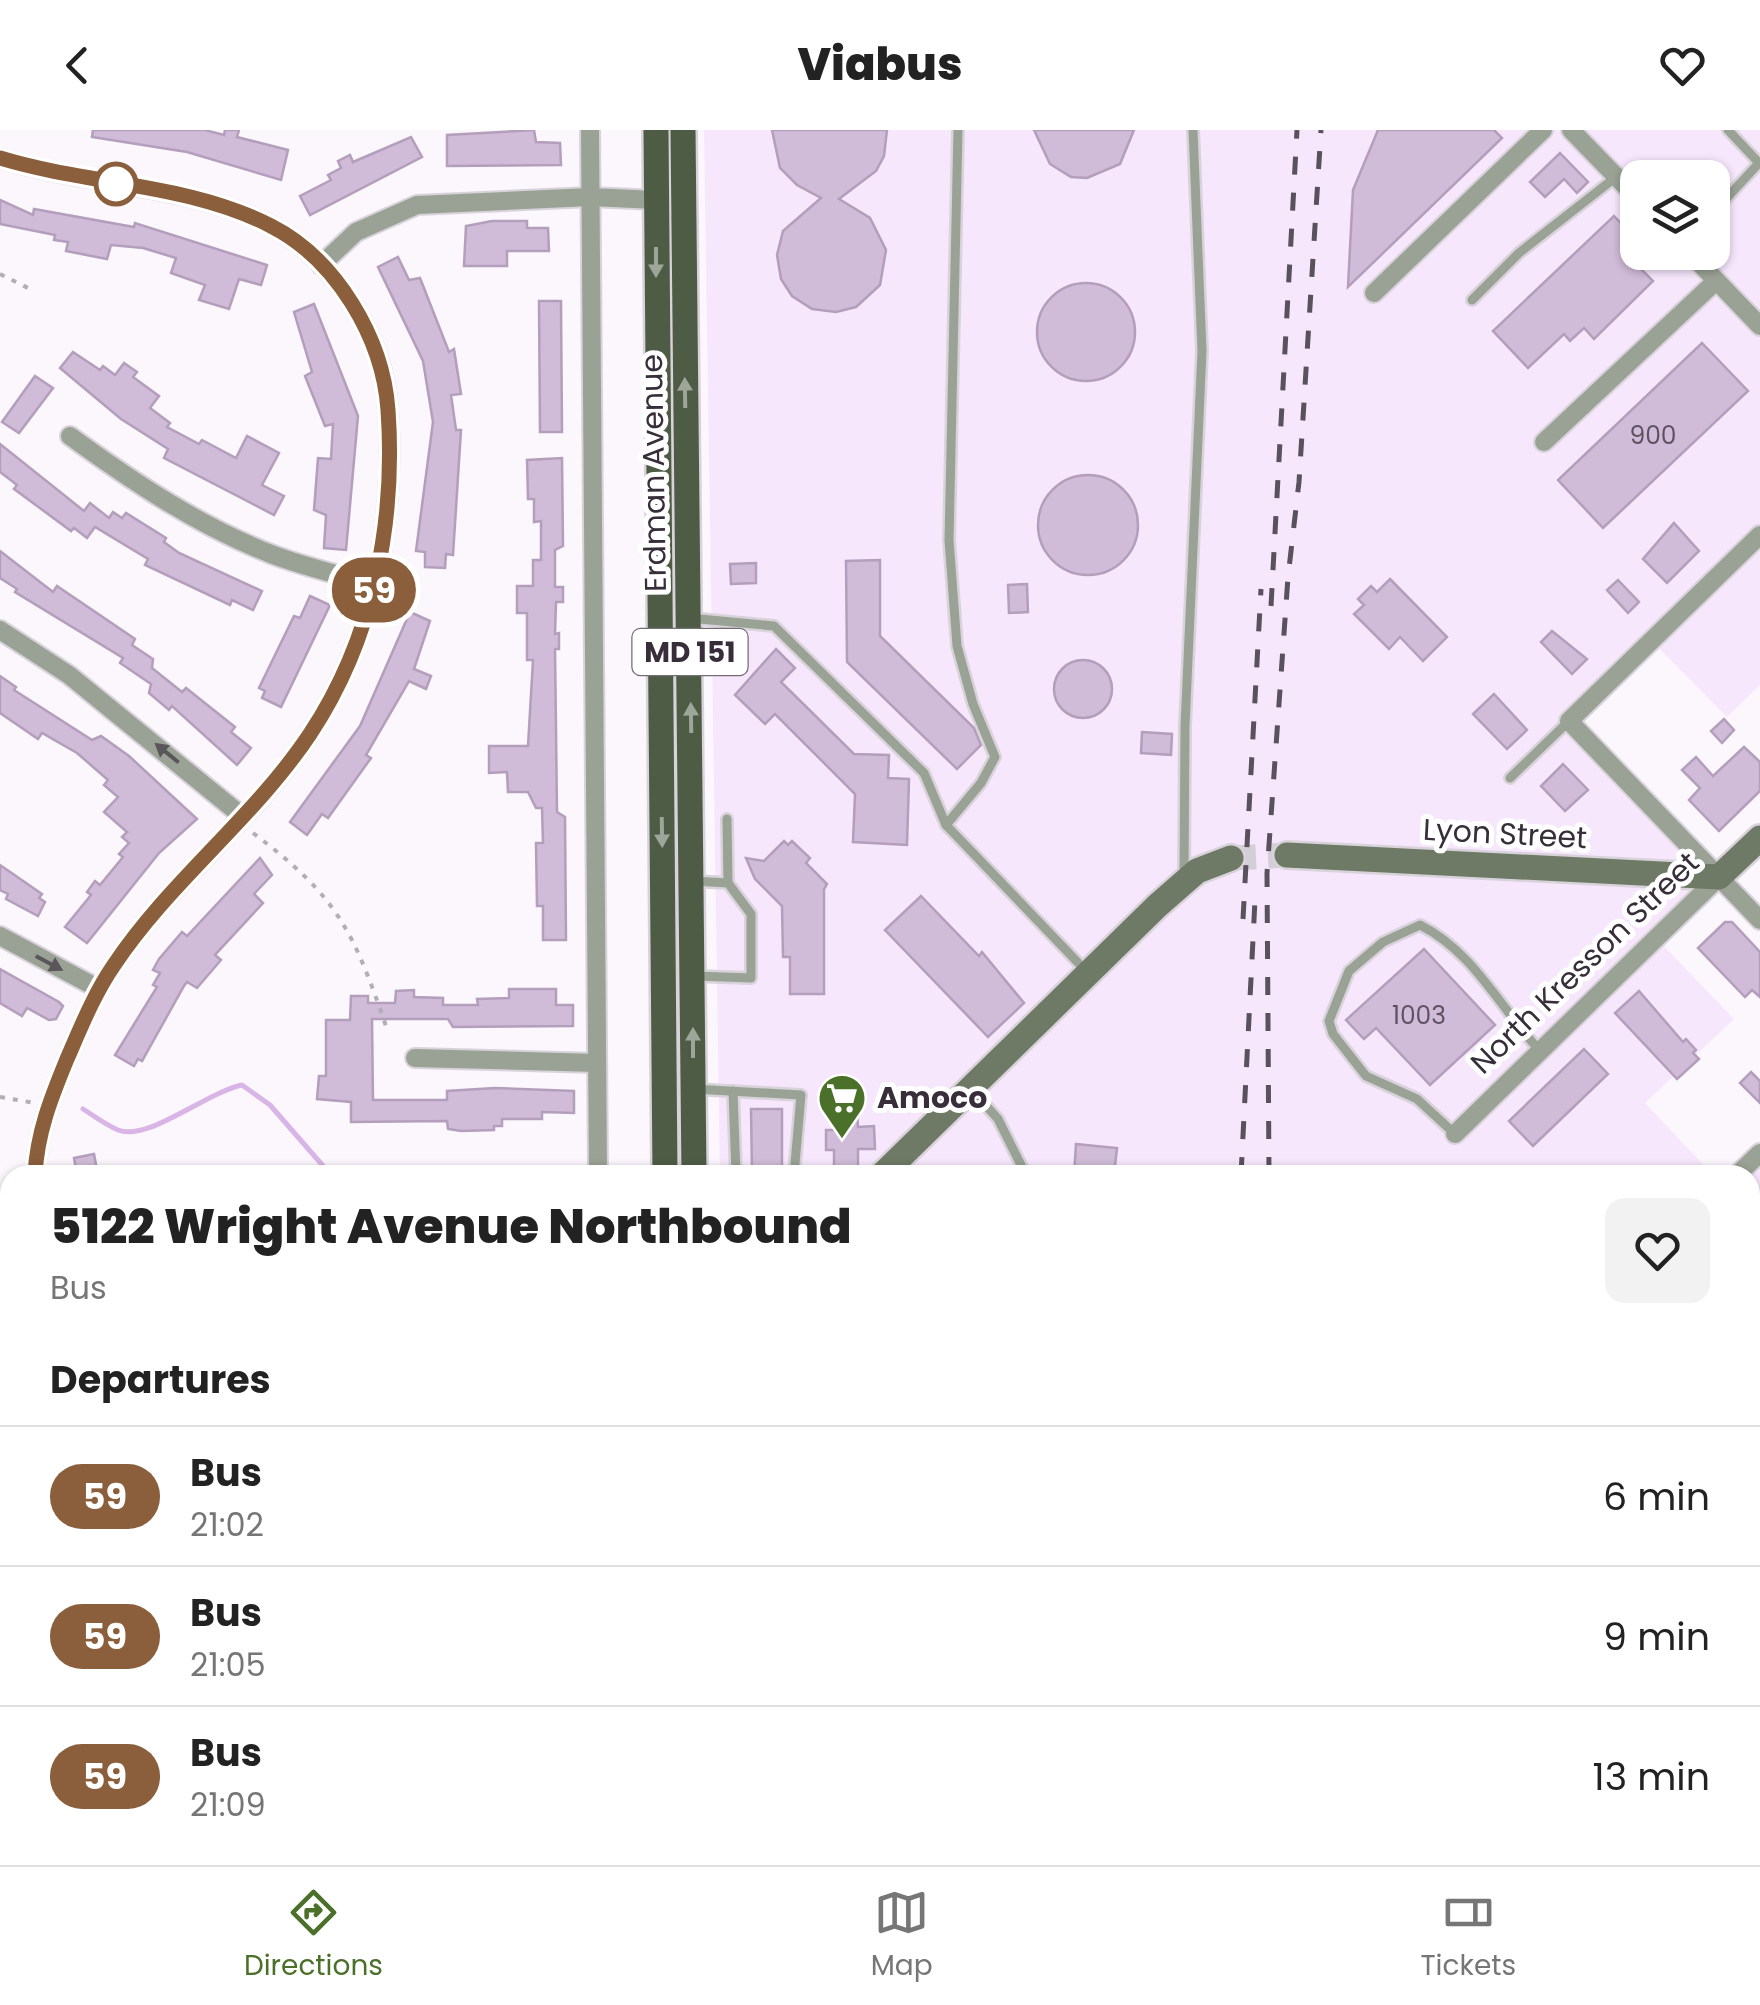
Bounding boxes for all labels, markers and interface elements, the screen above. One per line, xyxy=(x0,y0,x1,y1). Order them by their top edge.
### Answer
text: Viabus xyxy=(797,33,963,96)
icon: back xyxy=(50,38,105,93)
icon: heart xyxy=(1655,38,1710,93)
map controls xyxy=(1620,160,1730,270)
button: layers xyxy=(1620,160,1730,270)
unlabelled marker xyxy=(95,163,137,205)
one-way arrow xyxy=(648,247,664,279)
street label: Erdman Avenue xyxy=(630,354,677,592)
one-way arrow xyxy=(677,376,693,408)
house number: 900 xyxy=(1629,418,1677,453)
line badge: 59 xyxy=(329,558,419,622)
text: 59 xyxy=(352,566,396,615)
road number: MD 151 xyxy=(632,629,748,675)
one-way arrow xyxy=(682,701,698,733)
one-way arrow xyxy=(155,743,180,764)
street label: Lyon Street xyxy=(1422,808,1588,859)
one-way arrow xyxy=(654,817,670,849)
street label: North Kresson Street xyxy=(1461,842,1709,1083)
one-way arrow xyxy=(35,954,64,971)
house number: 1003 xyxy=(1392,998,1446,1033)
one-way arrow xyxy=(685,1026,701,1058)
supermarket icon: Amoco xyxy=(816,1072,868,1140)
place label: Amoco xyxy=(877,1076,987,1119)
text: 5122 Wright Avenue Northbound xyxy=(50,1193,852,1260)
button: heart xyxy=(1605,1198,1710,1303)
text: Bus xyxy=(50,1265,107,1310)
text: Departures xyxy=(50,1353,271,1406)
text: Bus xyxy=(190,1446,262,1499)
text: 6 min xyxy=(1603,1470,1710,1523)
text: 59 xyxy=(83,1472,127,1521)
text: 21:02 xyxy=(190,1502,264,1547)
text: Bus xyxy=(190,1586,262,1639)
text: 9 min xyxy=(1603,1610,1710,1663)
text: 59 xyxy=(83,1612,127,1661)
text: 21:05 xyxy=(190,1642,266,1687)
text: Bus xyxy=(190,1726,262,1779)
text: 13 min xyxy=(1593,1750,1710,1803)
text: 59 xyxy=(83,1752,127,1801)
text: 21:09 xyxy=(190,1782,266,1827)
tab: Directions xyxy=(244,1885,383,1987)
tab: Map xyxy=(871,1885,933,1987)
tab: Tickets xyxy=(1420,1885,1516,1987)

